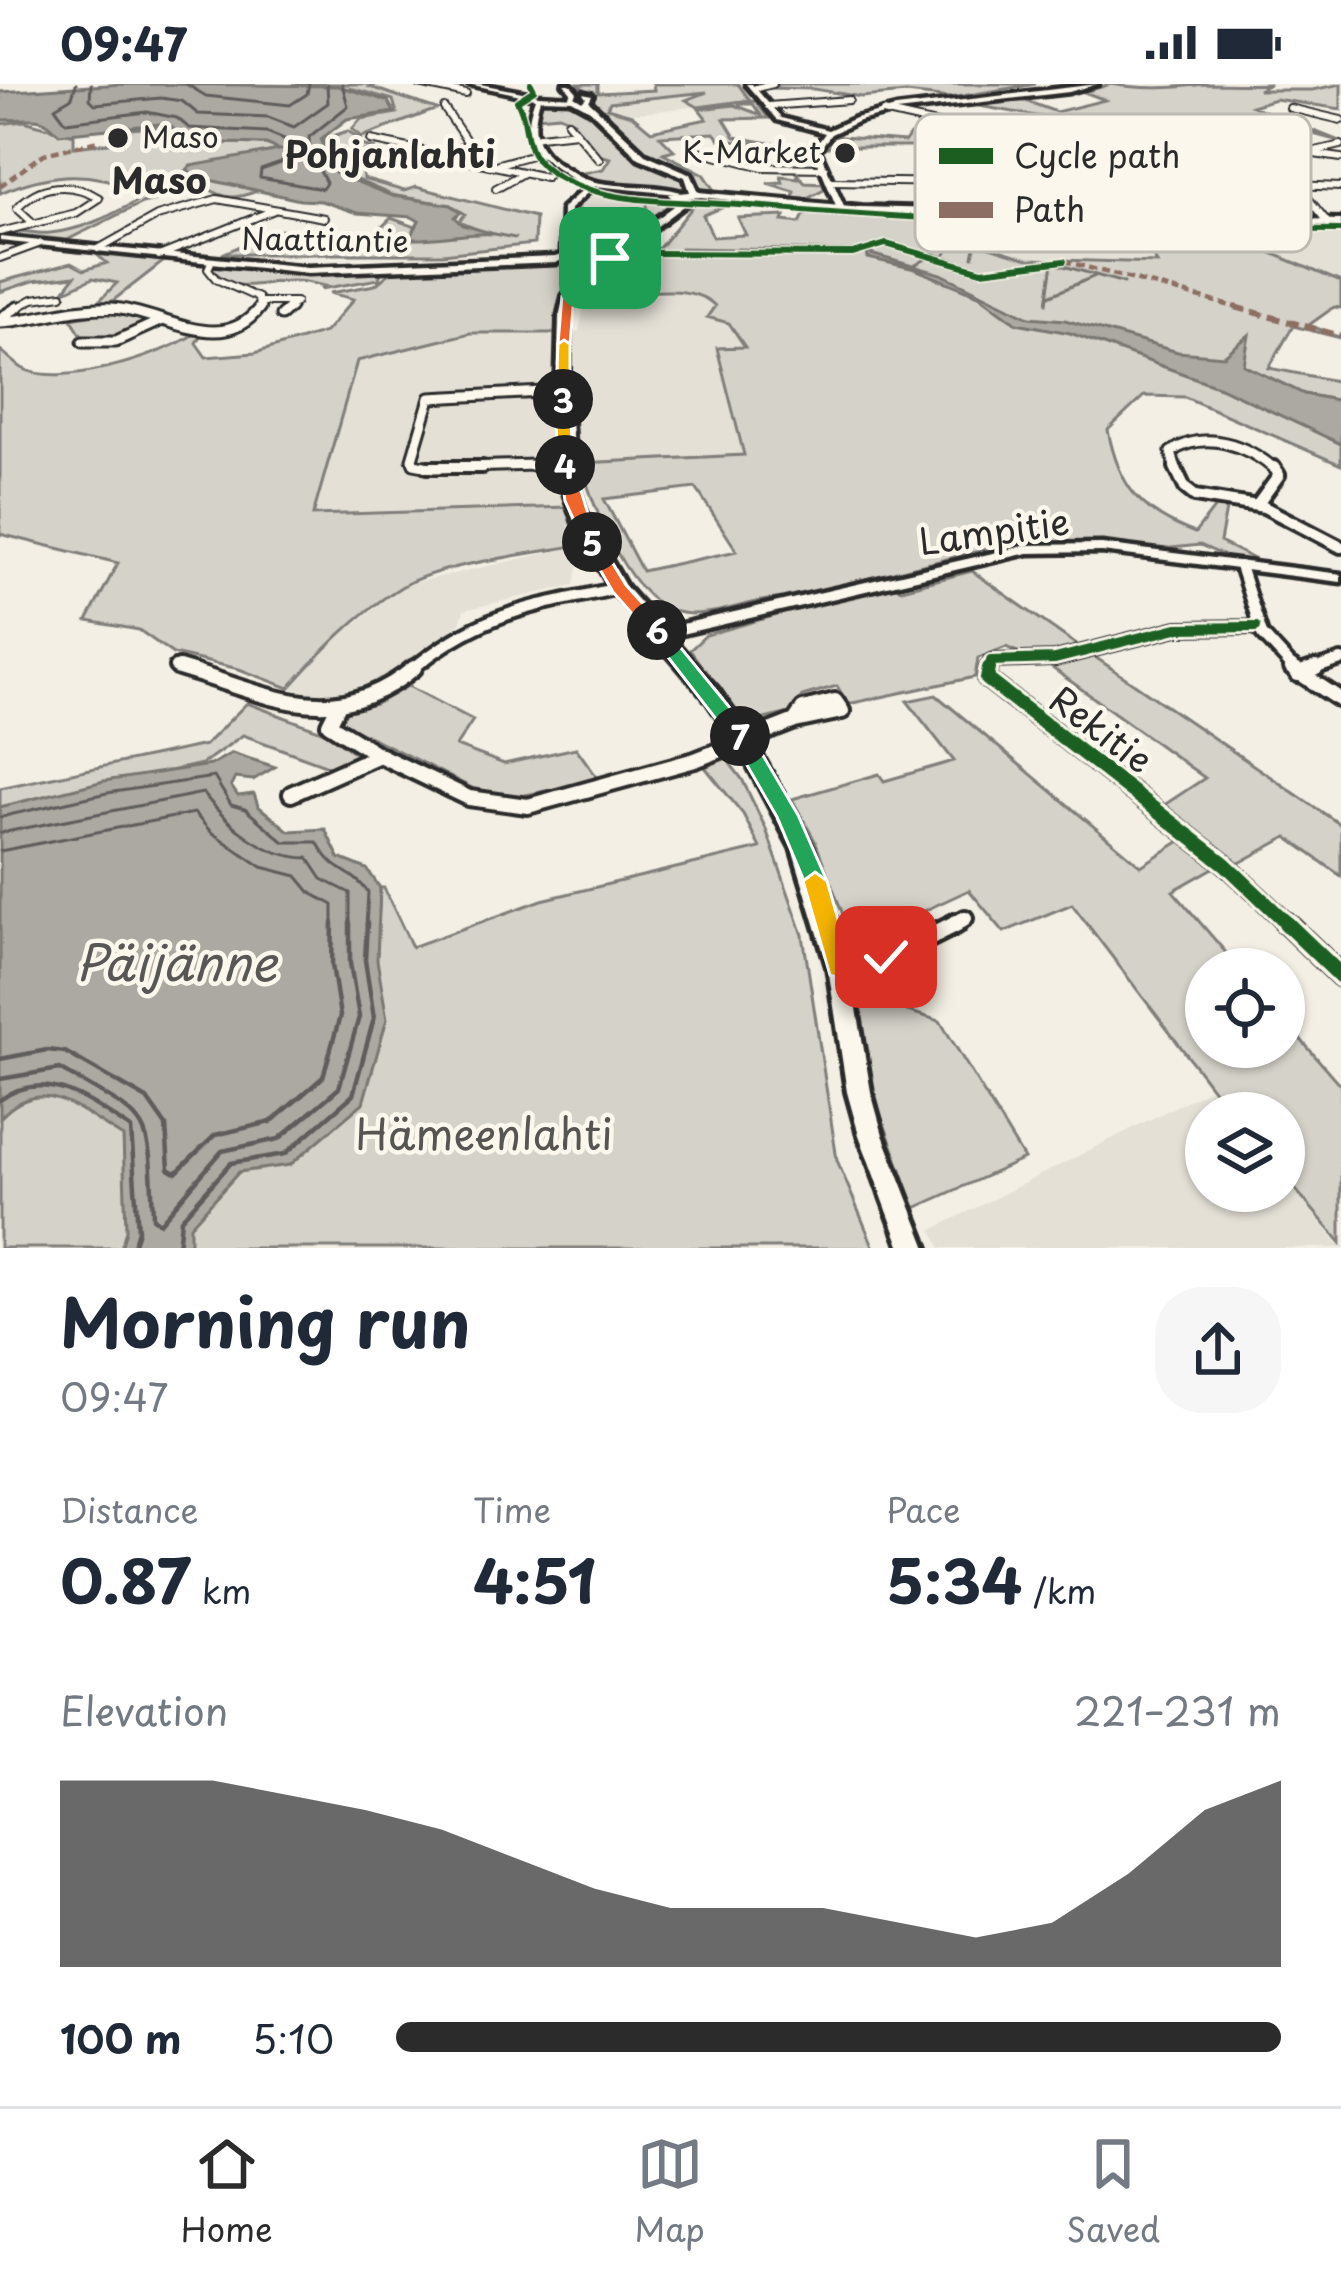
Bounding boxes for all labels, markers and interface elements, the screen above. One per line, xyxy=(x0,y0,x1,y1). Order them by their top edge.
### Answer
text: 09:47 xyxy=(60,8,187,76)
place label: Maso xyxy=(142,113,219,158)
legend xyxy=(915,114,1311,252)
marker: Maso xyxy=(105,125,131,151)
district label: Pohjanlahti xyxy=(284,126,496,180)
place label: K-Market xyxy=(682,128,821,173)
text: Cycle path xyxy=(1014,129,1180,179)
marker: K-Market xyxy=(832,140,858,166)
district label: Maso xyxy=(111,152,207,206)
text: Path xyxy=(1014,183,1085,233)
pin xyxy=(559,207,661,309)
street label: Naattiantie xyxy=(241,215,409,262)
icon: arrive xyxy=(577,225,643,291)
pin: 3 xyxy=(533,369,593,429)
text: 3 xyxy=(552,374,574,424)
pin: 4 xyxy=(535,435,595,495)
text: 4 xyxy=(554,440,576,490)
street label: Lampitie xyxy=(915,493,1072,567)
pin: 5 xyxy=(562,512,622,572)
text: 5 xyxy=(581,517,603,567)
pin: 6 xyxy=(627,600,687,660)
text: 6 xyxy=(645,605,669,655)
street label: Rekitie xyxy=(1039,672,1165,785)
pin: 7 xyxy=(710,706,770,766)
text: 7 xyxy=(731,711,749,761)
pin xyxy=(835,906,937,1008)
icon: check xyxy=(853,924,919,990)
water label: Päijänne xyxy=(75,925,279,997)
map controls xyxy=(1185,948,1305,1212)
button: locate xyxy=(1185,948,1305,1068)
button: layers xyxy=(1185,1092,1305,1212)
park label: Hämeenlahti xyxy=(355,1101,613,1164)
text: Morning run xyxy=(60,1271,470,1370)
button: share xyxy=(1155,1287,1281,1413)
text: 09:47 xyxy=(60,1366,168,1425)
text: Distance xyxy=(60,1484,198,1534)
text: Time xyxy=(473,1484,551,1534)
text: Pace xyxy=(886,1484,960,1534)
text: 0.87 xyxy=(60,1534,191,1624)
text: 4:51 xyxy=(473,1534,596,1624)
text: 5:34 xyxy=(886,1534,1023,1624)
text: km xyxy=(191,1565,251,1615)
text: /km xyxy=(1023,1565,1096,1615)
text: Elevation xyxy=(60,1680,228,1739)
text: 221–231 m xyxy=(1074,1680,1281,1739)
text: 100 m xyxy=(60,2008,182,2067)
text: 5:10 xyxy=(252,2008,334,2067)
tab: Home xyxy=(181,2131,273,2253)
tab: Map xyxy=(634,2131,705,2253)
tab: Saved xyxy=(1067,2131,1160,2253)

